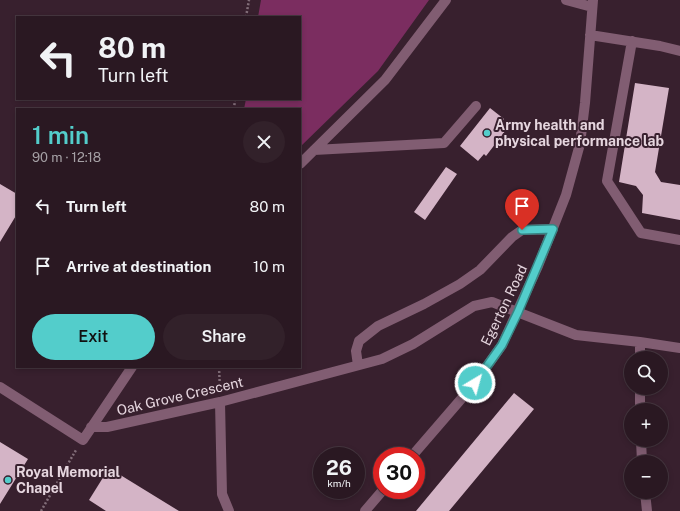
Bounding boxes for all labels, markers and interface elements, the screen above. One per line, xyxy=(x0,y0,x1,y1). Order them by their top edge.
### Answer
text: 80 m xyxy=(98,31,166,64)
icon: left xyxy=(32,32,84,84)
text: Turn left xyxy=(98,65,168,86)
place label: Army health and physical performance lab xyxy=(495,117,664,149)
text: 1 min xyxy=(32,121,89,149)
button: close xyxy=(243,121,285,163)
marker: Army health and physical performance lab xyxy=(482,128,492,138)
text: 90 m · 12:18 xyxy=(32,150,101,165)
pin xyxy=(505,189,539,230)
icon: left xyxy=(32,195,54,217)
icon: arrive xyxy=(511,195,533,217)
text: Turn left xyxy=(66,198,127,215)
text: 80 m xyxy=(250,198,285,215)
icon: arrive xyxy=(32,255,54,277)
text: Arrive at destination xyxy=(66,258,211,275)
text: 10 m xyxy=(253,258,285,275)
street label: Egerton Road xyxy=(478,262,530,348)
button: Exit xyxy=(32,314,155,360)
button: Share xyxy=(163,314,285,360)
map controls xyxy=(624,351,668,499)
button: search xyxy=(624,351,668,395)
position arrow xyxy=(454,362,496,404)
street label: Oak Grove Crescent xyxy=(115,374,245,418)
button: + xyxy=(624,403,668,447)
speed limit sign: 30 xyxy=(373,447,425,499)
button: − xyxy=(624,455,668,499)
text: 26 xyxy=(326,456,352,480)
place label: Royal Memorial Chapel xyxy=(16,464,120,496)
marker: Royal Memorial Chapel xyxy=(3,475,13,485)
text: km/h xyxy=(327,477,351,489)

